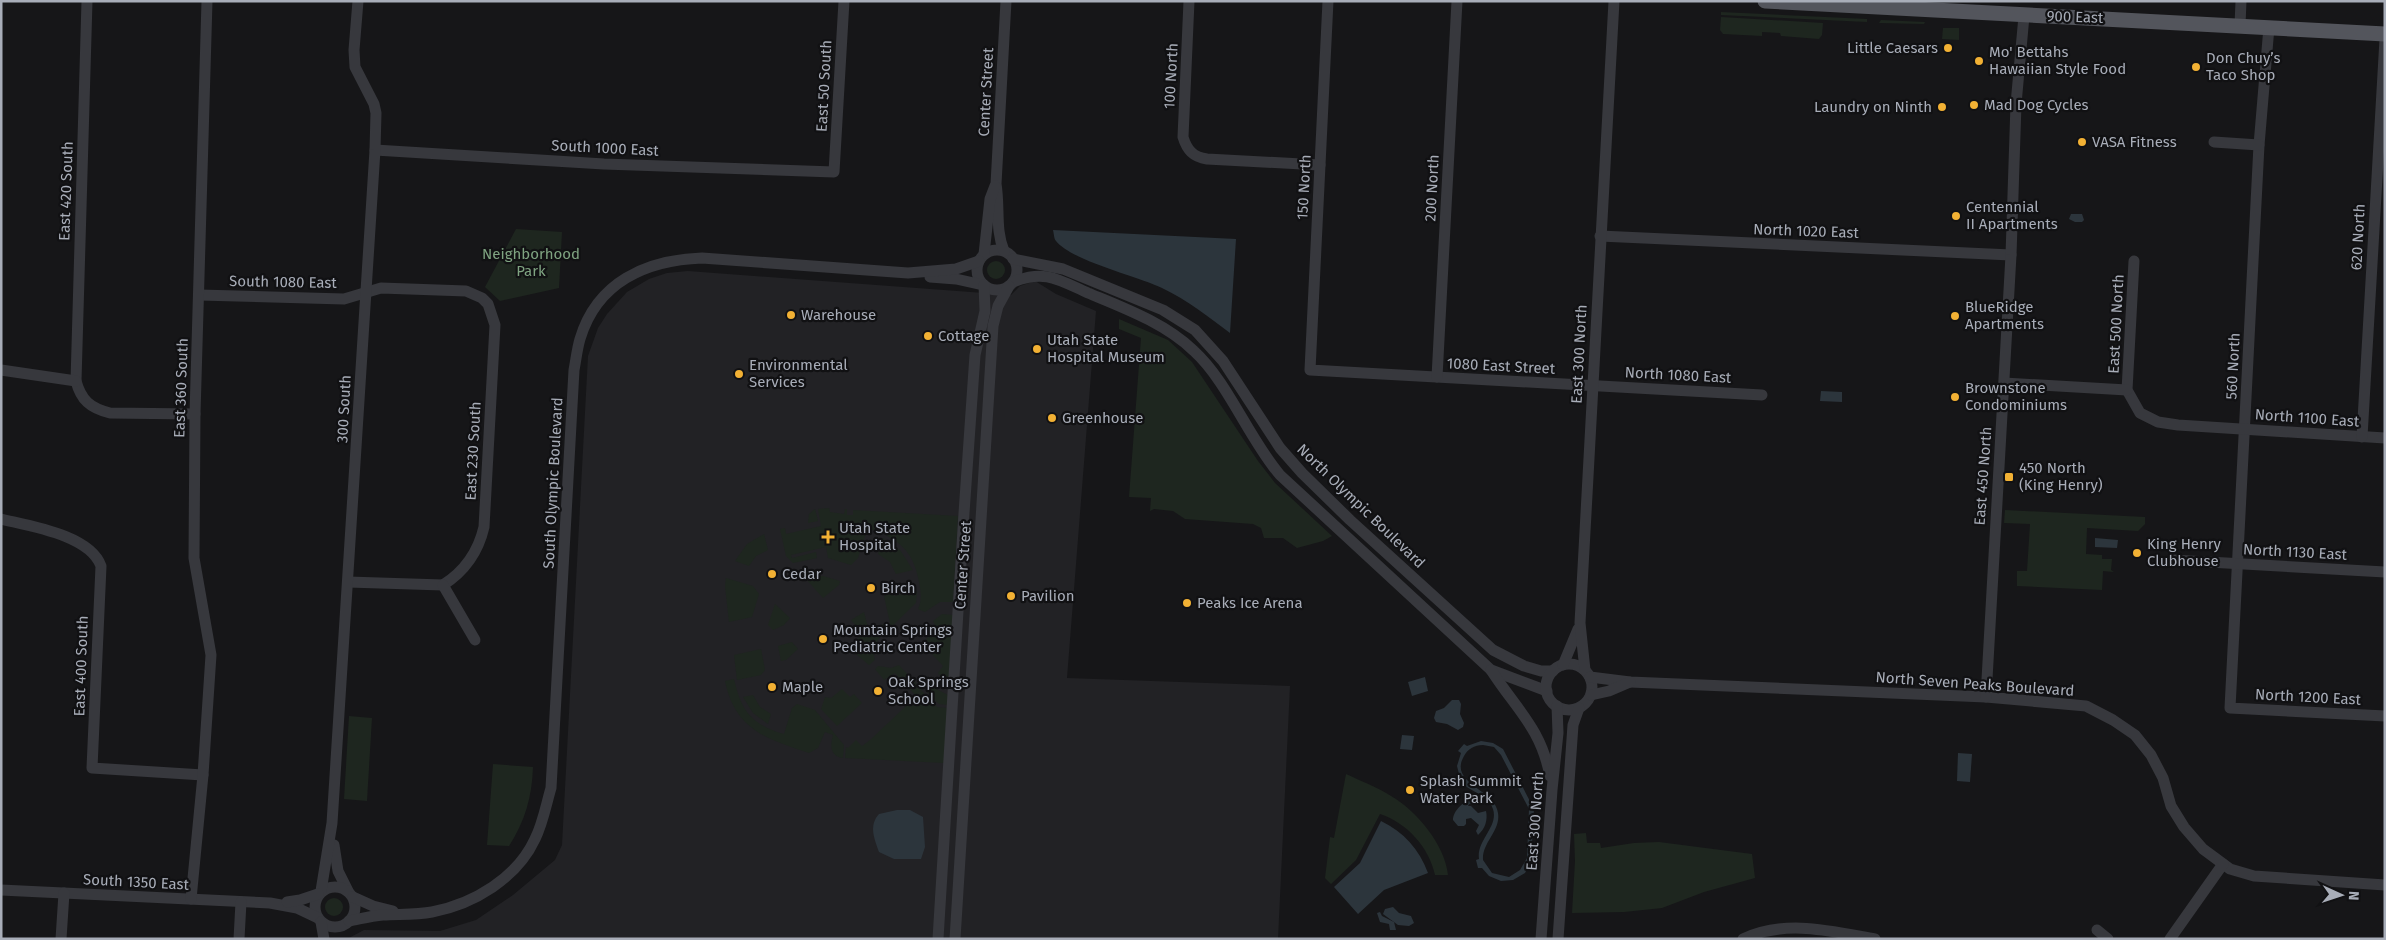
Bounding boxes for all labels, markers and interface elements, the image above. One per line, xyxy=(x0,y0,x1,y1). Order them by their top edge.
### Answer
street label: 900 East xyxy=(2046,7,2104,27)
place label: Little Caesars xyxy=(1847,39,1938,57)
street label: East 50 South xyxy=(813,40,835,132)
street label: 100 North xyxy=(1160,42,1182,110)
marker: Little Caesars xyxy=(1942,42,1954,54)
place label: Mo' Bettahs Hawaiian Style Food xyxy=(1989,43,2126,78)
street label: Center Street xyxy=(975,47,997,137)
place label: Don Chuy’s Taco Shop xyxy=(2206,49,2281,84)
marker: Mo' Bettahs Hawaiian Style Food xyxy=(1973,55,1985,67)
marker: Don Chuy’s Taco Shop xyxy=(2190,61,2202,73)
place label: Mad Dog Cycles xyxy=(1984,96,2089,114)
place label: Laundry on Ninth xyxy=(1814,98,1932,116)
marker: Mad Dog Cycles xyxy=(1968,99,1980,111)
marker: Laundry on Ninth xyxy=(1936,101,1948,113)
place label: VASA Fitness xyxy=(2092,133,2177,151)
street label: South 1000 East xyxy=(551,136,660,160)
marker: VASA Fitness xyxy=(2076,136,2088,148)
street label: East 420 South xyxy=(55,141,77,241)
street label: 150 North xyxy=(1293,154,1315,220)
street label: 200 North xyxy=(1421,154,1443,222)
place label: Centennial II Apartments xyxy=(1966,198,2058,233)
street label: 620 North xyxy=(2347,203,2369,271)
marker: Centennial II Apartments xyxy=(1950,210,1962,222)
street label: North 1020 East xyxy=(1753,220,1860,242)
park label: Neighborhood Park xyxy=(482,245,580,280)
street label: South 1080 East xyxy=(229,272,338,292)
street label: East 500 North xyxy=(2104,274,2128,374)
place label: BlueRidge Apartments xyxy=(1965,298,2044,333)
street label: East 300 North xyxy=(1567,304,1591,404)
place label: Warehouse xyxy=(801,306,876,324)
marker: Warehouse xyxy=(785,309,797,321)
marker: BlueRidge Apartments xyxy=(1949,310,1961,322)
place label: Cottage xyxy=(938,327,989,345)
marker: Cottage xyxy=(922,330,934,342)
place label: Utah State Hospital Museum xyxy=(1047,331,1165,366)
street label: 560 North xyxy=(2222,332,2244,400)
street label: East 360 South xyxy=(170,338,192,438)
marker: Utah State Hospital Museum xyxy=(1031,343,1043,355)
street label: 1080 East Street xyxy=(1446,354,1556,378)
place label: Environmental Services xyxy=(749,356,848,391)
street label: North 1080 East xyxy=(1624,363,1732,387)
marker: Environmental Services xyxy=(733,368,745,380)
street label: 300 South xyxy=(333,375,355,443)
place label: Brownstone Condominiums xyxy=(1965,379,2067,414)
marker: Brownstone Condominiums xyxy=(1949,391,1961,403)
street label: South Olympic Boulevard xyxy=(540,397,566,569)
street label: East 230 South xyxy=(461,401,485,501)
street label: North 1100 East xyxy=(2254,405,2360,431)
place label: Greenhouse xyxy=(1062,409,1143,427)
marker: Greenhouse xyxy=(1046,412,1058,424)
street label: East 450 North xyxy=(1971,426,1995,526)
street label: North Olympic Boulevard xyxy=(1293,440,1429,572)
place label: 450 North (King Henry) xyxy=(2019,459,2103,494)
marker: 450 North (King Henry) xyxy=(2003,471,2015,483)
place label: Utah State Hospital xyxy=(839,519,910,554)
street label: Center Street xyxy=(951,519,975,610)
marker: Utah State Hospital xyxy=(821,530,835,544)
place label: King Henry Clubhouse xyxy=(2147,535,2222,570)
street label: North 1130 East xyxy=(2243,540,2348,564)
marker: King Henry Clubhouse xyxy=(2131,547,2143,559)
place label: Cedar xyxy=(782,565,821,583)
marker: Cedar xyxy=(766,568,778,580)
place label: Birch xyxy=(881,579,916,597)
marker: Birch xyxy=(865,582,877,594)
place label: Pavilion xyxy=(1021,587,1075,605)
marker: Pavilion xyxy=(1005,590,1017,602)
place label: Peaks Ice Arena xyxy=(1197,594,1303,612)
marker: Peaks Ice Arena xyxy=(1181,597,1193,609)
street label: East 400 South xyxy=(70,615,92,717)
place label: Mountain Springs Pediatric Center xyxy=(833,621,952,656)
marker: Mountain Springs Pediatric Center xyxy=(817,633,829,645)
street label: North Seven Peaks Boulevard xyxy=(1875,668,2075,700)
place label: Oak Springs School xyxy=(888,673,969,708)
place label: Maple xyxy=(782,678,823,696)
marker: Maple xyxy=(766,681,778,693)
marker: Oak Springs School xyxy=(872,685,884,697)
street label: North 1200 East xyxy=(2255,685,2362,709)
street label: East 300 North xyxy=(1523,771,1547,871)
place label: Splash Summit Water Park xyxy=(1420,772,1522,807)
marker: Splash Summit Water Park xyxy=(1404,784,1416,796)
street label: South 1350 East xyxy=(83,870,190,894)
north arrow xyxy=(2316,870,2366,920)
text: N xyxy=(2345,891,2362,901)

